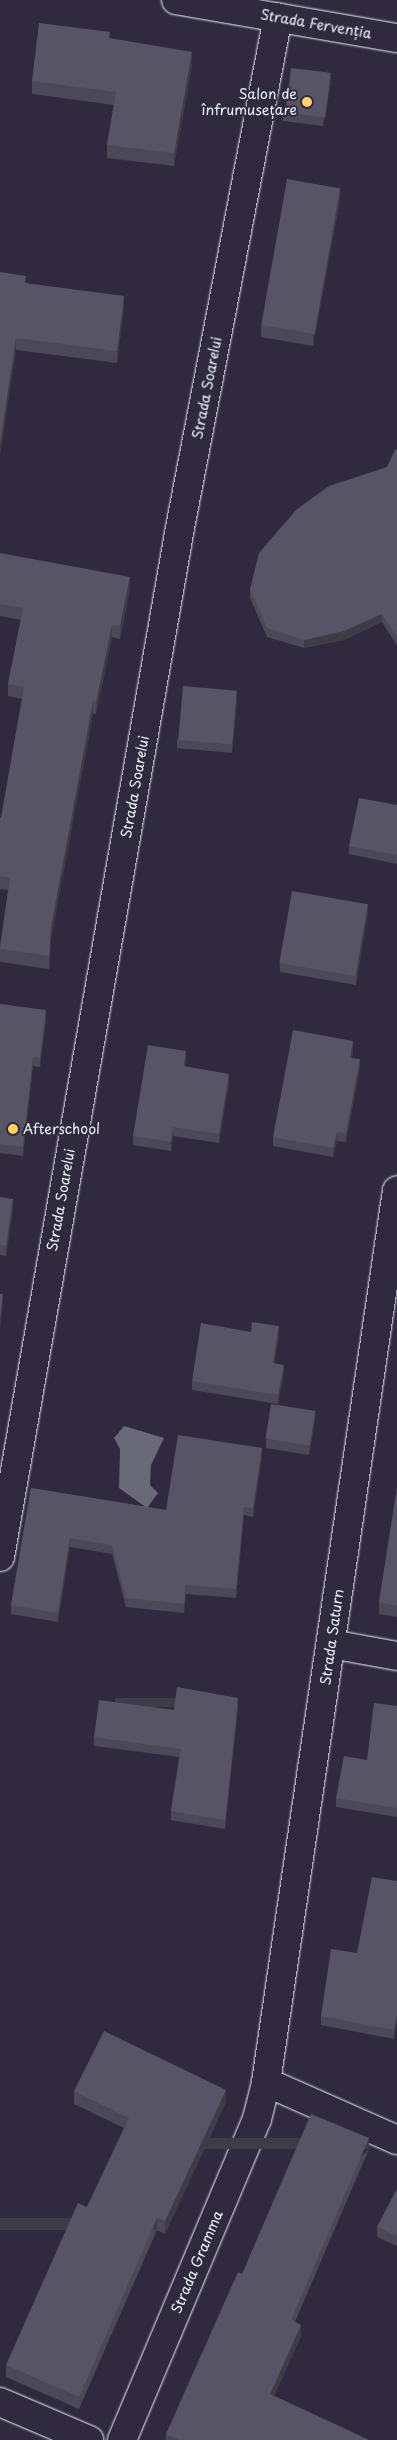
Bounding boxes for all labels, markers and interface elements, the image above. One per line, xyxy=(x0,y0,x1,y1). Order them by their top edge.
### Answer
street label: Strada Fervenția xyxy=(259,6,373,42)
place label: Salon de înfrumusețare xyxy=(202,86,297,118)
marker: Salon de înfrumusețare xyxy=(301,96,313,108)
street label: Strada Soarelui xyxy=(189,335,225,441)
street label: Strada Soarelui xyxy=(118,734,152,840)
place label: Afterschool xyxy=(23,1121,100,1137)
marker: Afterschool xyxy=(7,1123,19,1135)
street label: Strada Soarelui xyxy=(44,1147,78,1253)
street label: Strada Saturn xyxy=(317,1588,347,1686)
street label: Strada Gramma xyxy=(168,2208,226,2316)

